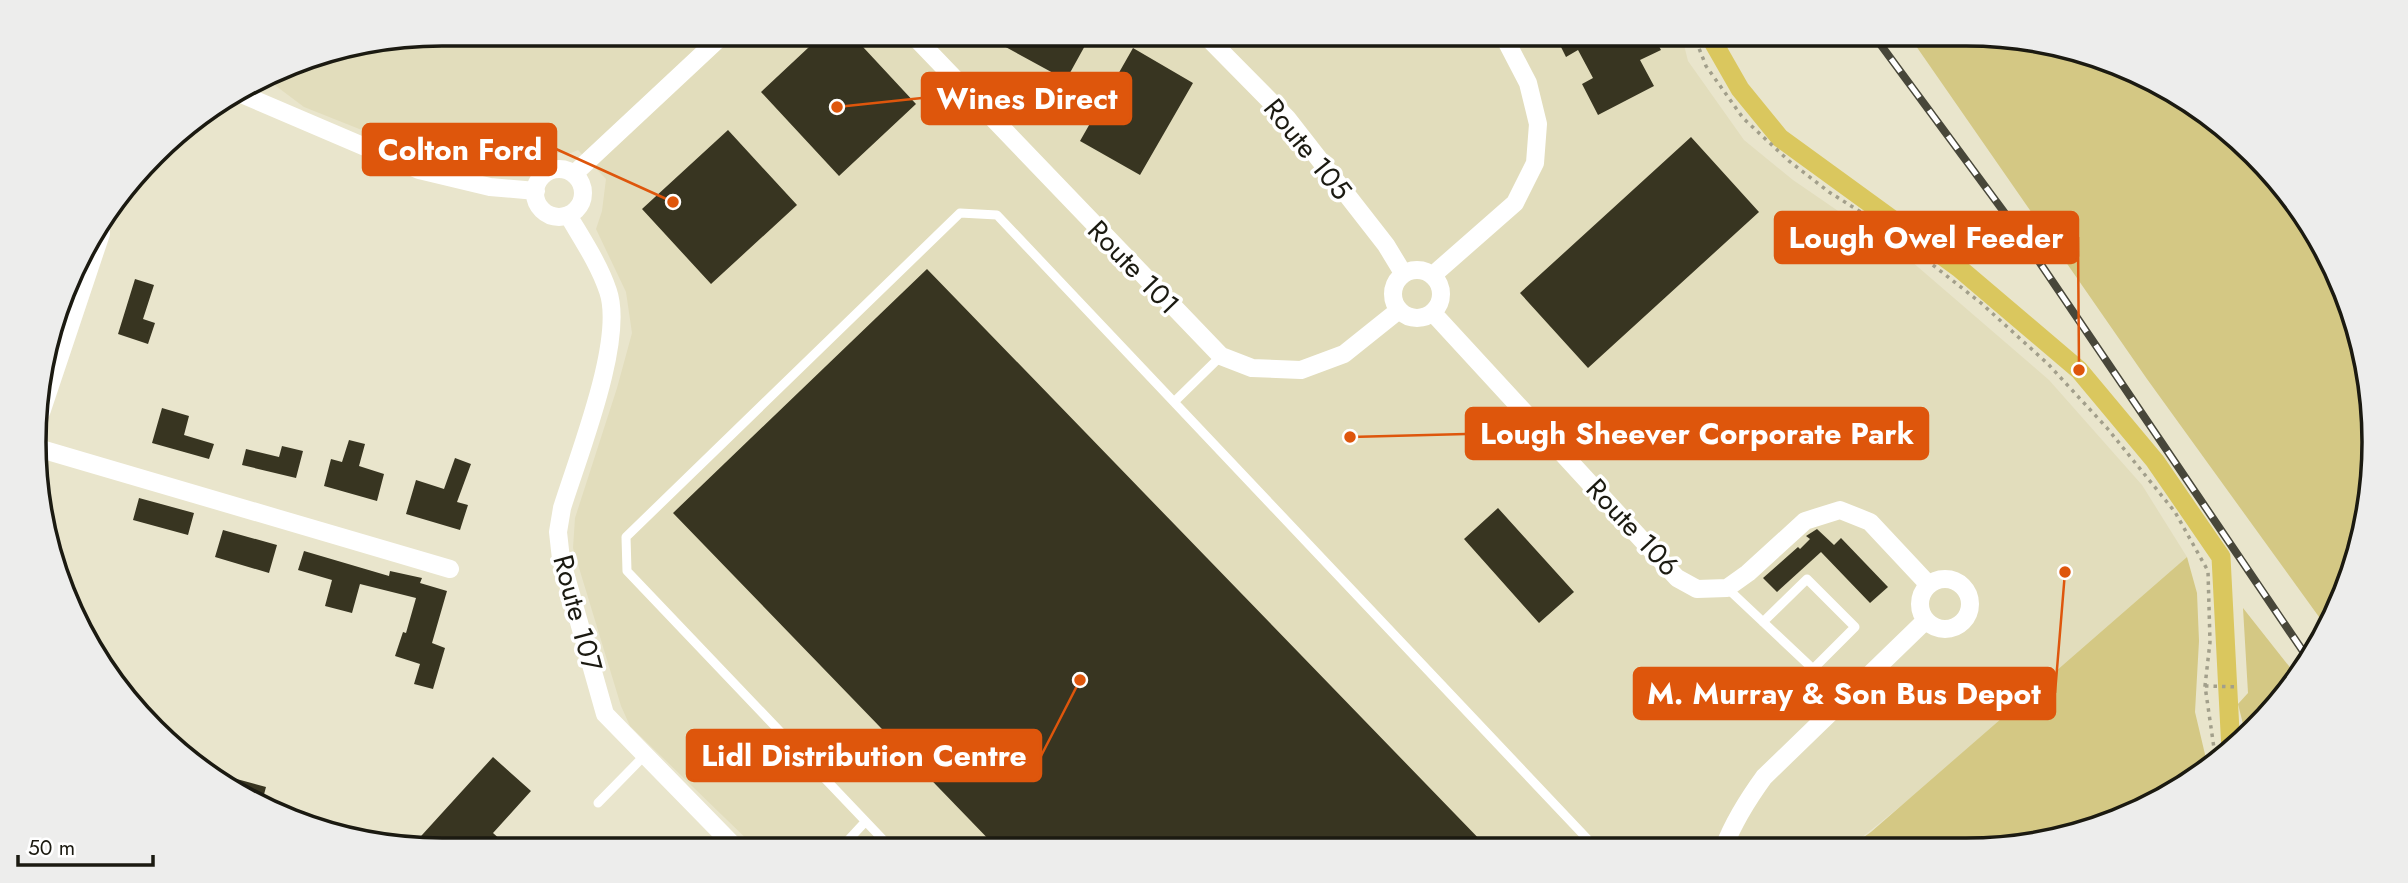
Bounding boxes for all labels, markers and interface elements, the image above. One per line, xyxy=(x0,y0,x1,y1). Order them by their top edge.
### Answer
callout: Wines Direct xyxy=(922,73,1131,124)
text: Wines Direct xyxy=(936,77,1118,120)
street label: Route 105 xyxy=(1254,90,1361,209)
callout: Colton Ford xyxy=(363,124,556,175)
text: Colton Ford xyxy=(378,128,542,171)
street label: Route 101 xyxy=(1078,211,1189,324)
callout: Lough Owel Feeder xyxy=(1775,212,2078,263)
text: Lough Owel Feeder xyxy=(1788,216,2064,259)
callout: Lough Sheever Corporate Park xyxy=(1466,408,1928,459)
text: Lough Sheever Corporate Park xyxy=(1480,412,1915,455)
street label: Route 106 xyxy=(1576,469,1689,585)
street label: Route 107 xyxy=(542,550,613,676)
callout: M. Murray & Son Bus Depot xyxy=(1634,668,2055,719)
text: M. Murray & Son Bus Depot xyxy=(1647,672,2041,715)
callout: Lidl Distribution Centre xyxy=(687,730,1041,781)
text: Lidl Distribution Centre xyxy=(701,734,1027,777)
scale bar xyxy=(18,824,152,868)
text: 50 m xyxy=(28,833,75,863)

